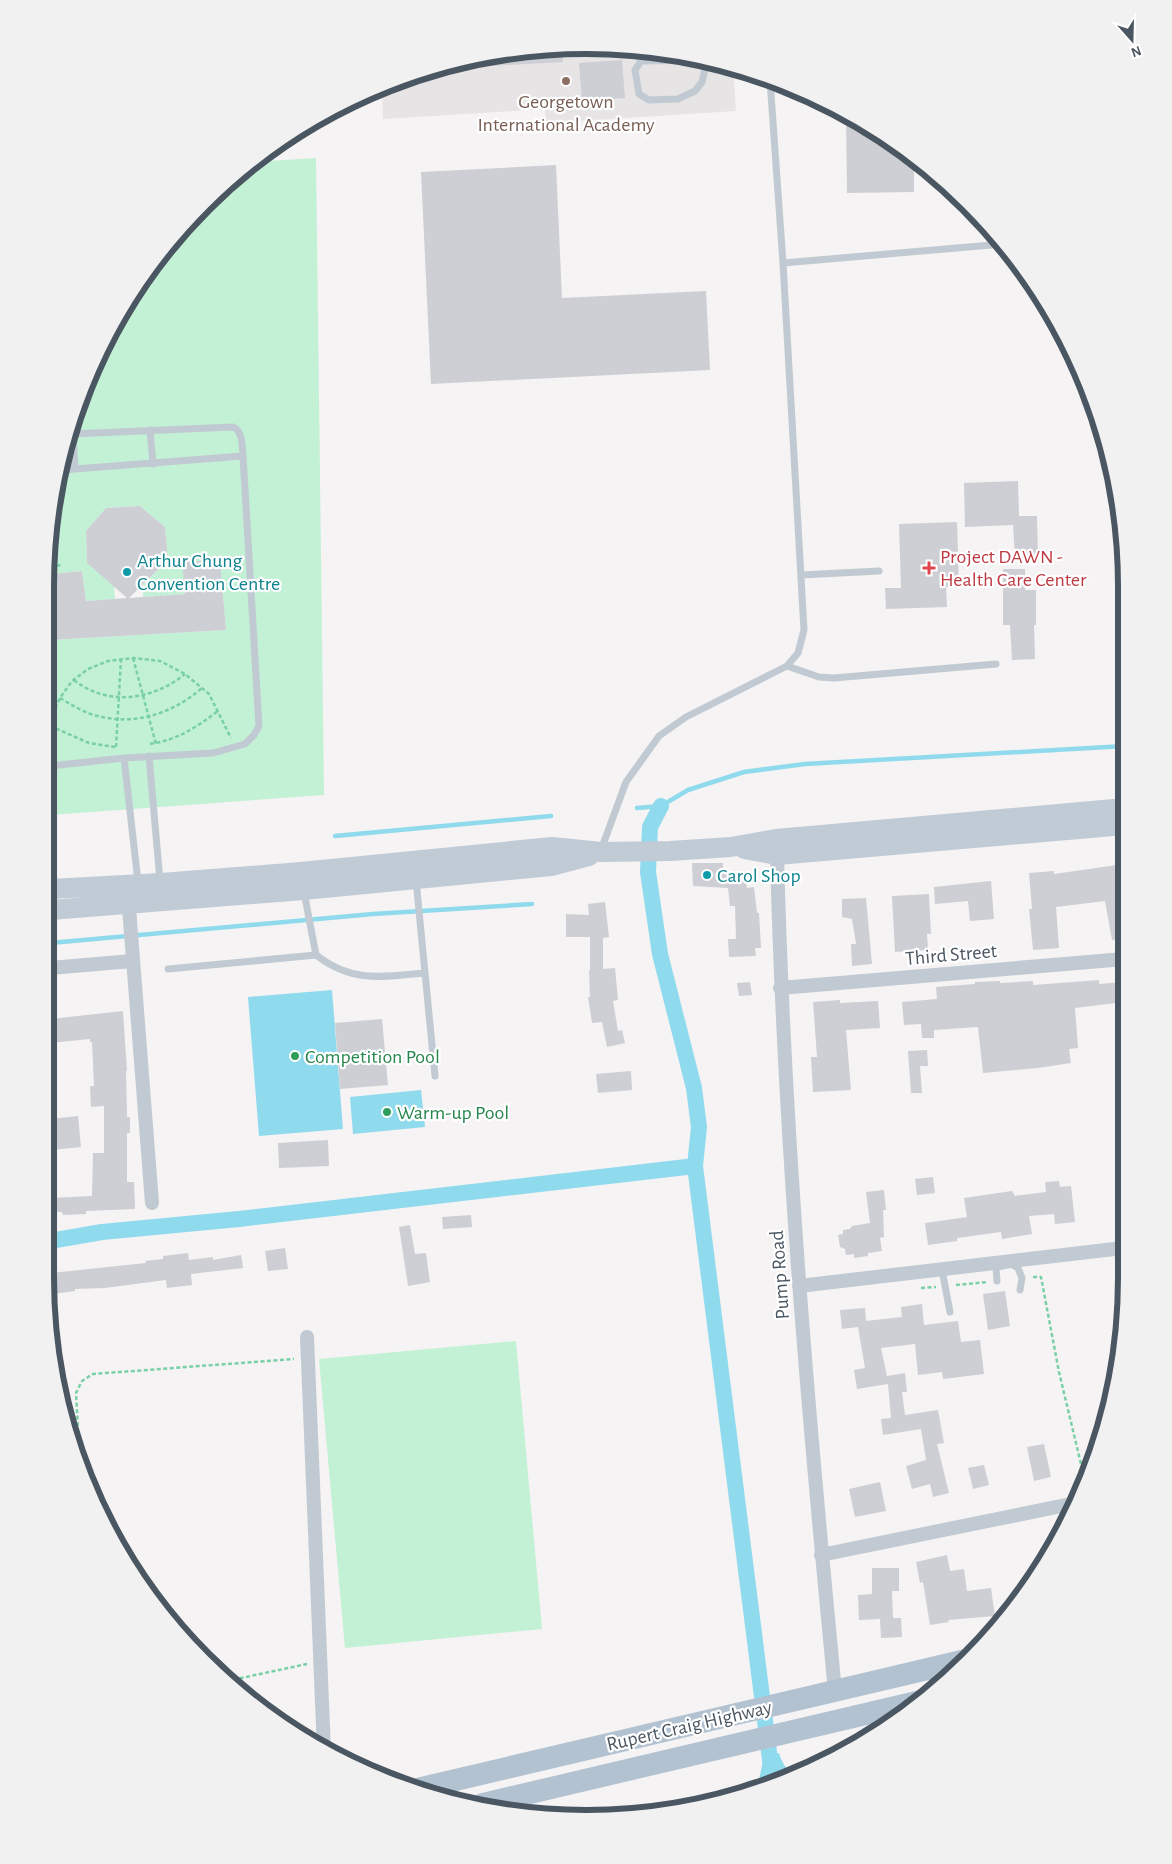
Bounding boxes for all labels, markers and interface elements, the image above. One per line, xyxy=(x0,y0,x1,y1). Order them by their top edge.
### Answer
north arrow xyxy=(1107,15,1157,65)
text: N xyxy=(1129,43,1143,60)
marker: Georgetown International Academy xyxy=(560,75,572,87)
place label: Georgetown International Academy xyxy=(477,92,655,135)
place label: Project DAWN - Health Care Center xyxy=(940,547,1087,590)
place label: Arthur Chung Convention Centre xyxy=(137,551,280,594)
marker: Project DAWN - Health Care Center xyxy=(922,561,936,575)
marker: Arthur Chung Convention Centre xyxy=(121,566,133,578)
place label: Carol Shop xyxy=(717,866,801,886)
marker: Carol Shop xyxy=(701,869,713,881)
street label: Third Street xyxy=(904,941,998,969)
place label: Competition Pool xyxy=(305,1047,440,1067)
marker: Competition Pool xyxy=(289,1050,301,1062)
place label: Warm-up Pool xyxy=(397,1103,509,1123)
marker: Warm-up Pool xyxy=(381,1106,393,1118)
street label: Pump Road xyxy=(767,1230,793,1320)
street label: Rupert Craig Highway xyxy=(605,1697,774,1755)

